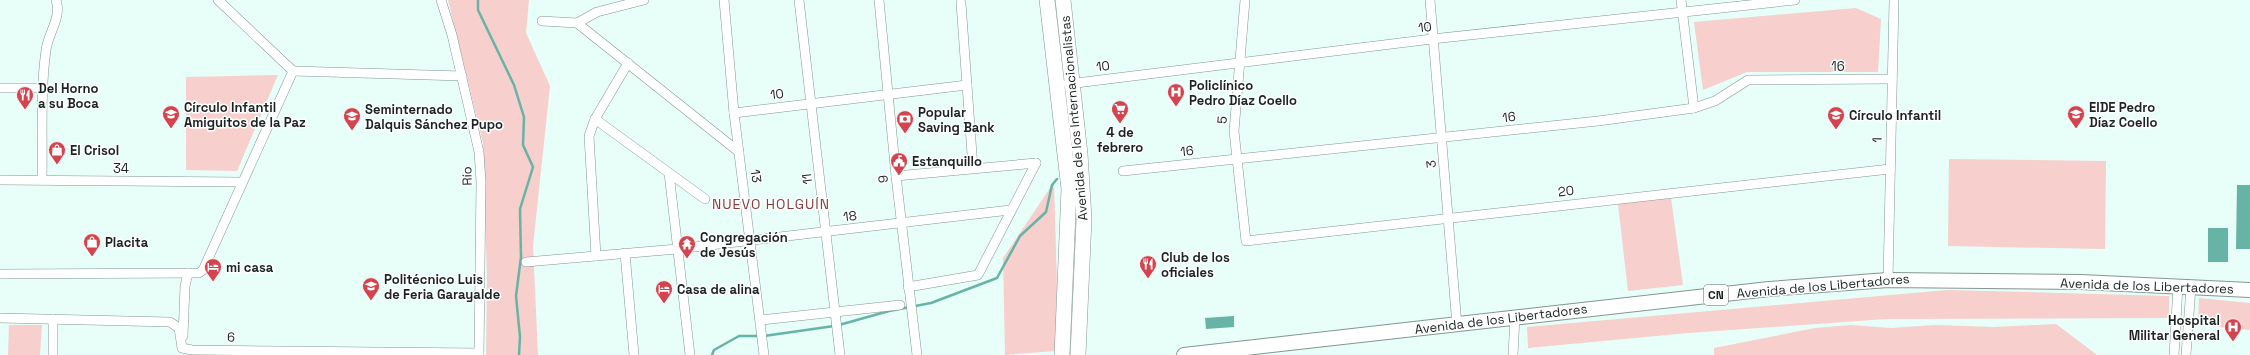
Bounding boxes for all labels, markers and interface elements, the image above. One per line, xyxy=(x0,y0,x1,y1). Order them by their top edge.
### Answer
street label: Avenida de los Internacionalistas xyxy=(1057,15,1091,221)
street label: 10 xyxy=(1417,18,1433,36)
street label: 10 xyxy=(1095,57,1111,75)
street label: 16 xyxy=(1831,58,1845,75)
place label: Policlínico Pedro Díaz Coello xyxy=(1189,77,1297,109)
place label: Del Horno a su Boca xyxy=(38,80,99,112)
hospital icon: Policlínico Pedro Díaz Coello xyxy=(1166,82,1186,107)
restaurant icon: Del Horno a su Boca xyxy=(15,85,35,110)
street label: 10 xyxy=(769,85,785,103)
place label: Círculo Infantil Amiguitos de la Paz xyxy=(184,99,306,131)
supermarket icon: 4 de febrero xyxy=(1110,99,1130,124)
place label: EIDE Pedro Díaz Coello xyxy=(2089,99,2157,131)
place label: Seminternado Dalquis Sánchez Pupo xyxy=(365,101,503,133)
school or university icon: Círculo Infantil Amiguitos de la Paz xyxy=(161,104,181,129)
place label: Popular Saving Bank xyxy=(918,104,995,136)
school or university icon: EIDE Pedro Díaz Coello xyxy=(2066,104,2086,129)
school or university icon: Círculo Infantil xyxy=(1826,105,1846,130)
school or university icon: Seminternado Dalquis Sánchez Pupo xyxy=(342,106,362,131)
place label: Círculo Infantil xyxy=(1849,107,1941,124)
street label: 16 xyxy=(1501,108,1517,126)
bank icon: Popular Saving Bank xyxy=(895,109,915,134)
street label: 5 xyxy=(1213,115,1231,125)
place label: 4 de febrero xyxy=(1097,124,1143,156)
street label: 1 xyxy=(1868,137,1886,143)
shop icon: El Crisol xyxy=(47,140,67,165)
place label: El Crisol xyxy=(70,142,119,159)
street label: 16 xyxy=(1179,142,1195,160)
public building icon: Estanquillo xyxy=(889,151,909,176)
place label: Estanquillo xyxy=(912,153,982,170)
street label: 3 xyxy=(1422,159,1440,169)
street label: 34 xyxy=(113,160,129,177)
street label: Río xyxy=(458,166,476,186)
street label: 13 xyxy=(747,168,765,184)
street label: 11 xyxy=(798,173,816,185)
street label: 9 xyxy=(874,174,892,184)
street label: 20 xyxy=(1557,182,1575,200)
district label: NUEVO HOLGUÍN xyxy=(712,195,830,213)
street label: 18 xyxy=(842,207,858,225)
place label: Congregación de Jesús xyxy=(700,229,788,261)
shop icon: Placita xyxy=(82,232,102,257)
place label: Placita xyxy=(105,234,149,251)
temple icon: Congregación de Jesús xyxy=(677,234,697,259)
place label: Club de los oficiales xyxy=(1161,249,1230,281)
restaurant icon: Club de los oficiales xyxy=(1138,254,1158,279)
hotel icon: mi casa xyxy=(203,257,223,282)
place label: mi casa xyxy=(226,259,274,276)
street label: Avenida de los Libertadores xyxy=(1736,270,1910,302)
place label: Politécnico Luis de Feria Garayalde xyxy=(384,271,500,303)
street label: Avenida de los Libertadores xyxy=(2060,274,2234,298)
school or university icon: Politécnico Luis de Feria Garayalde xyxy=(361,276,381,301)
hotel icon: Casa de alina xyxy=(654,279,674,304)
place label: Casa de alina xyxy=(677,281,760,298)
road number: CN xyxy=(1704,285,1728,305)
street label: Avenida de los Libertadores xyxy=(1414,300,1588,338)
place label: Hospital Militar General xyxy=(2129,312,2220,344)
hospital icon: Hospital Militar General xyxy=(2223,317,2243,342)
street label: 6 xyxy=(227,328,235,346)

